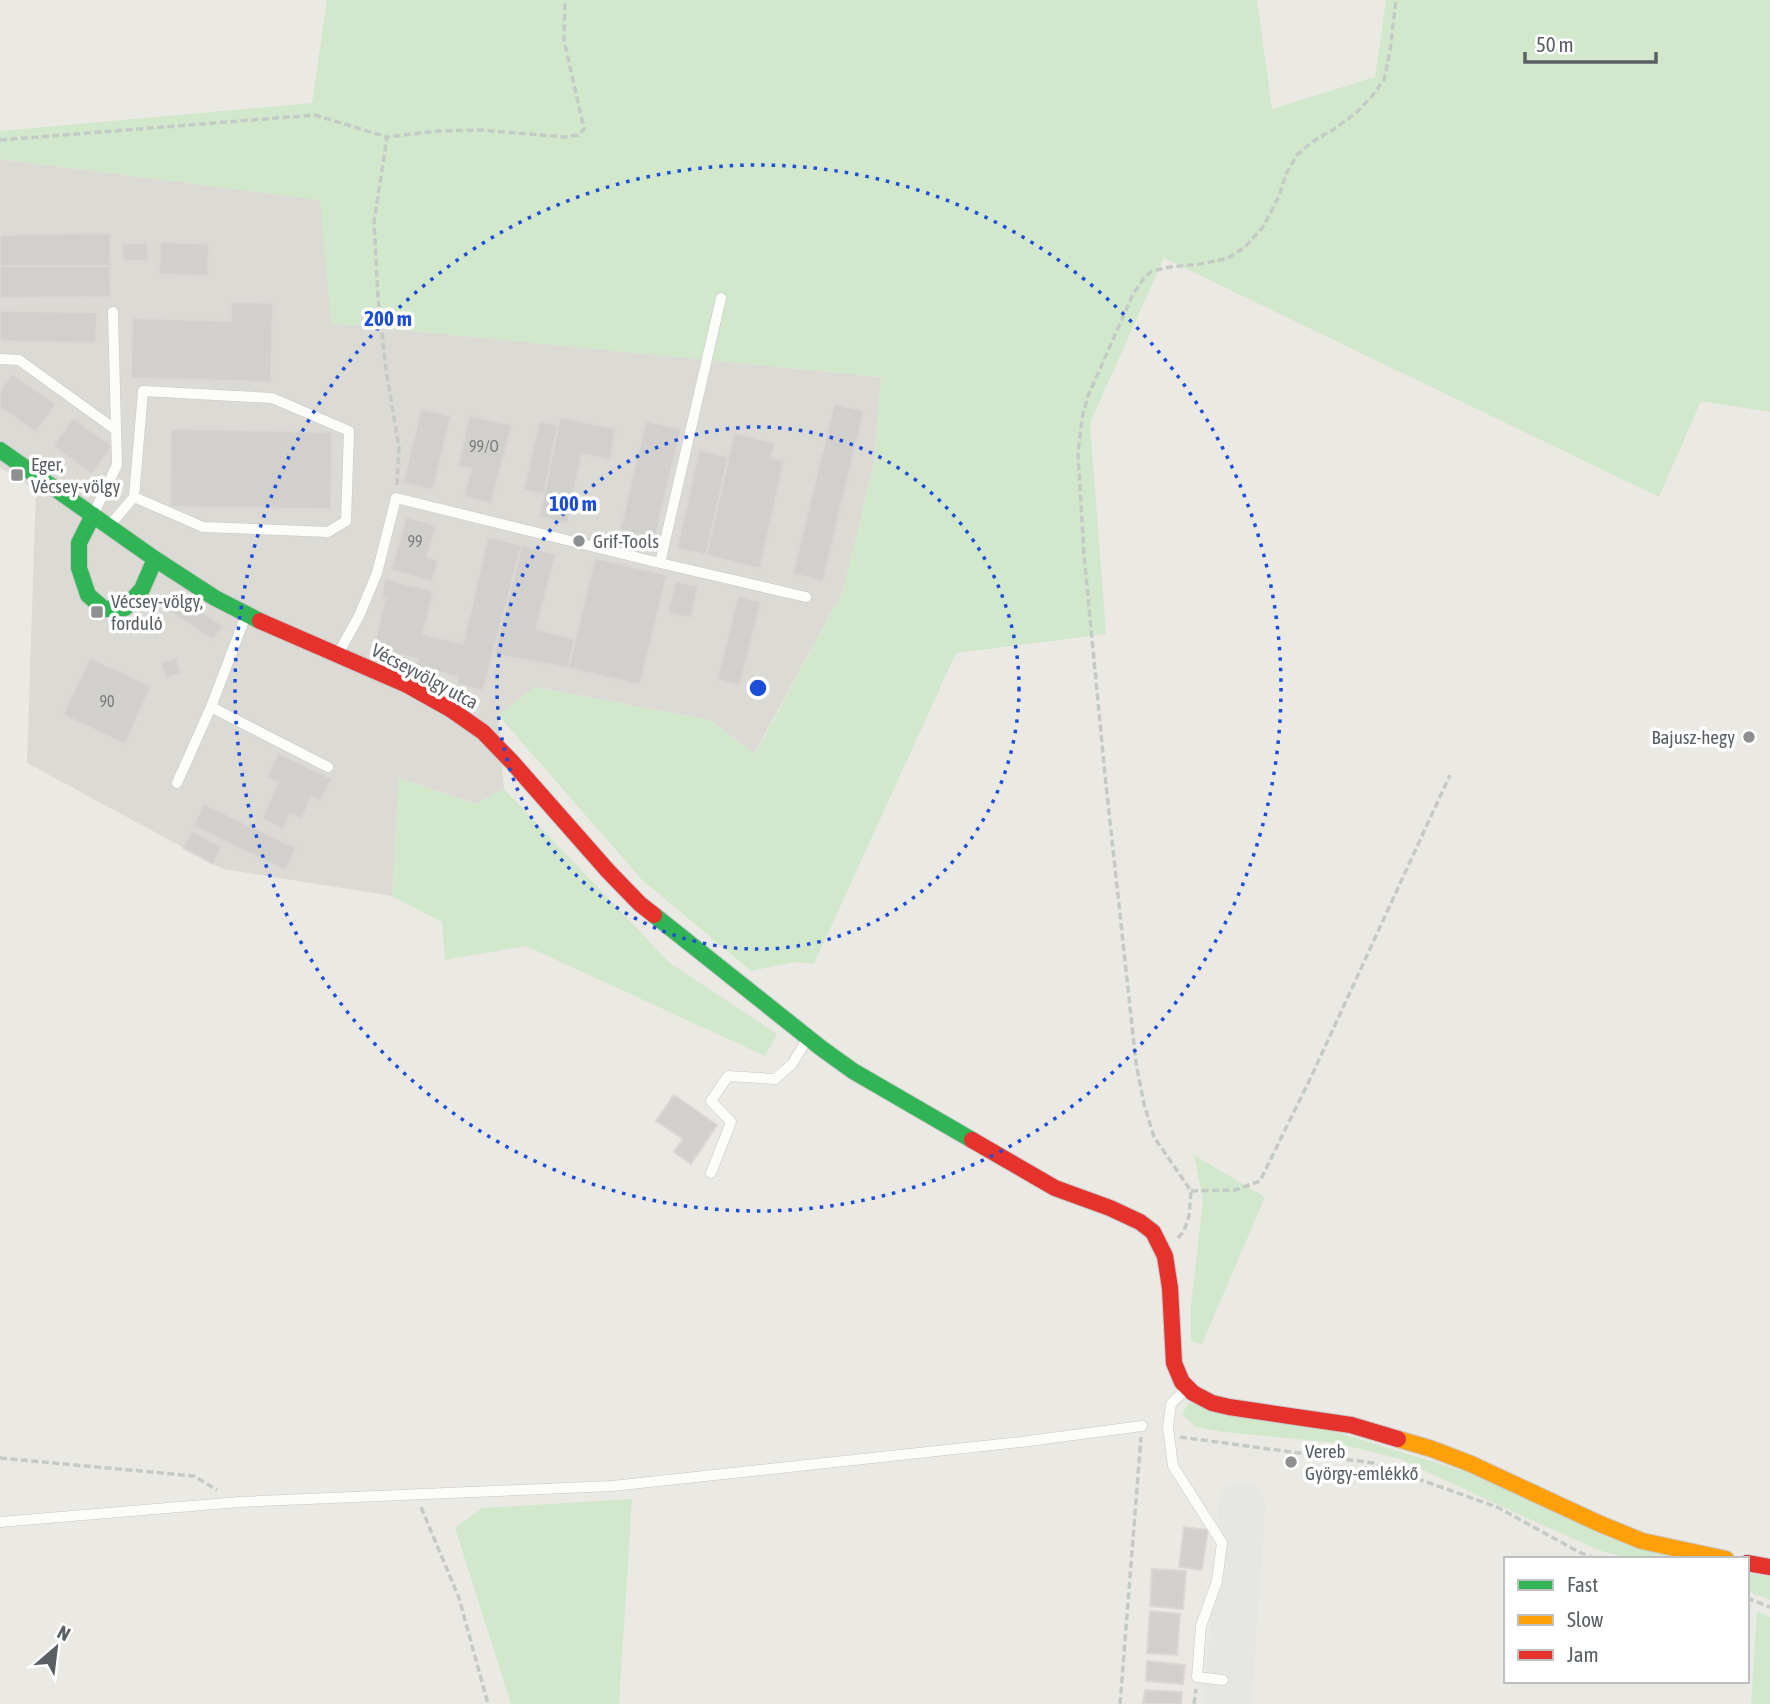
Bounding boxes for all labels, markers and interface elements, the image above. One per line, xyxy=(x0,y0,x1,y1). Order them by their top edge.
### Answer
scale bar xyxy=(1525,21,1656,65)
text: 50 m xyxy=(1536,32,1574,56)
text: 200 m xyxy=(364,306,412,330)
house number: 99/O xyxy=(469,437,499,455)
place label: Eger, Vécsey-völgy xyxy=(31,453,121,497)
marker: Eger, Vécsey-völgy xyxy=(9,467,25,483)
text: 100 m xyxy=(549,491,597,515)
place label: Grif-Tools xyxy=(593,530,659,552)
house number: 99 xyxy=(407,532,423,550)
marker: Grif-Tools xyxy=(571,533,587,549)
place label: Vécsey-völgy, forduló xyxy=(111,590,203,634)
marker: Vécsey-völgy, forduló xyxy=(89,604,105,620)
street label: Vécseyvölgy utca xyxy=(368,639,482,713)
centre of rings xyxy=(746,676,770,700)
house number: 90 xyxy=(99,692,115,710)
place label: Bajusz-hegy xyxy=(1651,726,1735,748)
marker: Bajusz-hegy xyxy=(1741,729,1757,745)
place label: Vereb György-emlékkő xyxy=(1305,1440,1419,1484)
marker: Vereb György-emlékkő xyxy=(1283,1454,1299,1470)
legend xyxy=(1504,1557,1749,1683)
text: Fast xyxy=(1567,1572,1598,1596)
text: Slow xyxy=(1567,1607,1604,1631)
north arrow xyxy=(21,1613,91,1683)
text: N xyxy=(54,1621,74,1645)
text: Jam xyxy=(1567,1642,1599,1666)

